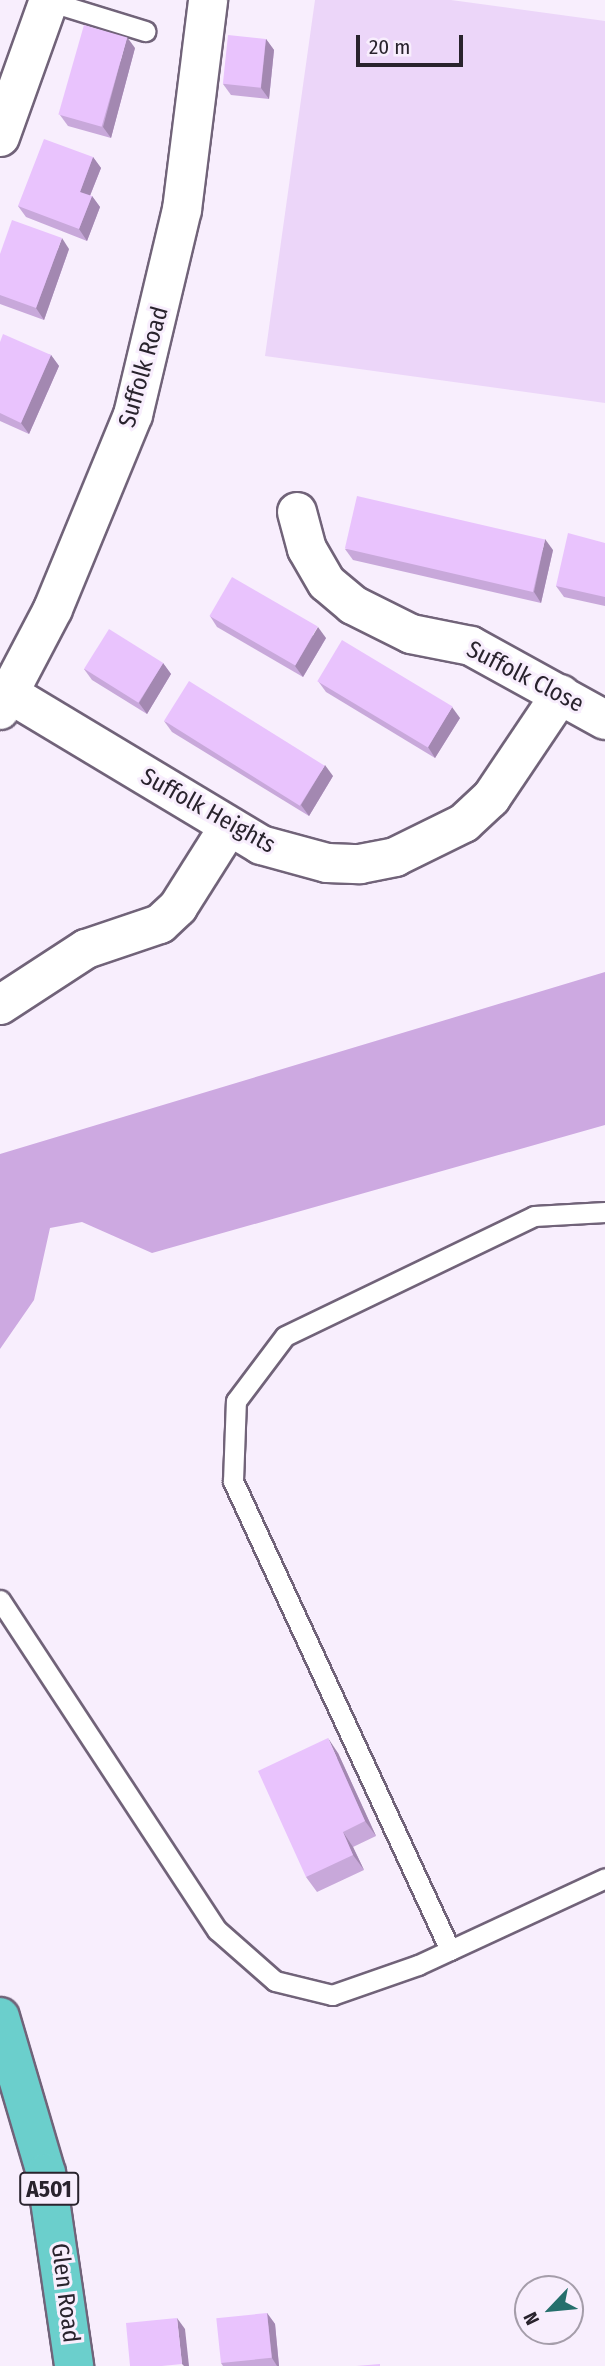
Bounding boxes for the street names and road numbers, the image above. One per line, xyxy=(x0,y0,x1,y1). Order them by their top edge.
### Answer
street label: Suffolk Road xyxy=(113,303,175,431)
street label: Suffolk Close xyxy=(462,635,588,719)
street label: Suffolk Heights xyxy=(136,762,280,860)
road number: A501 xyxy=(18,2170,80,2208)
street label: Glen Road xyxy=(45,2242,85,2344)

